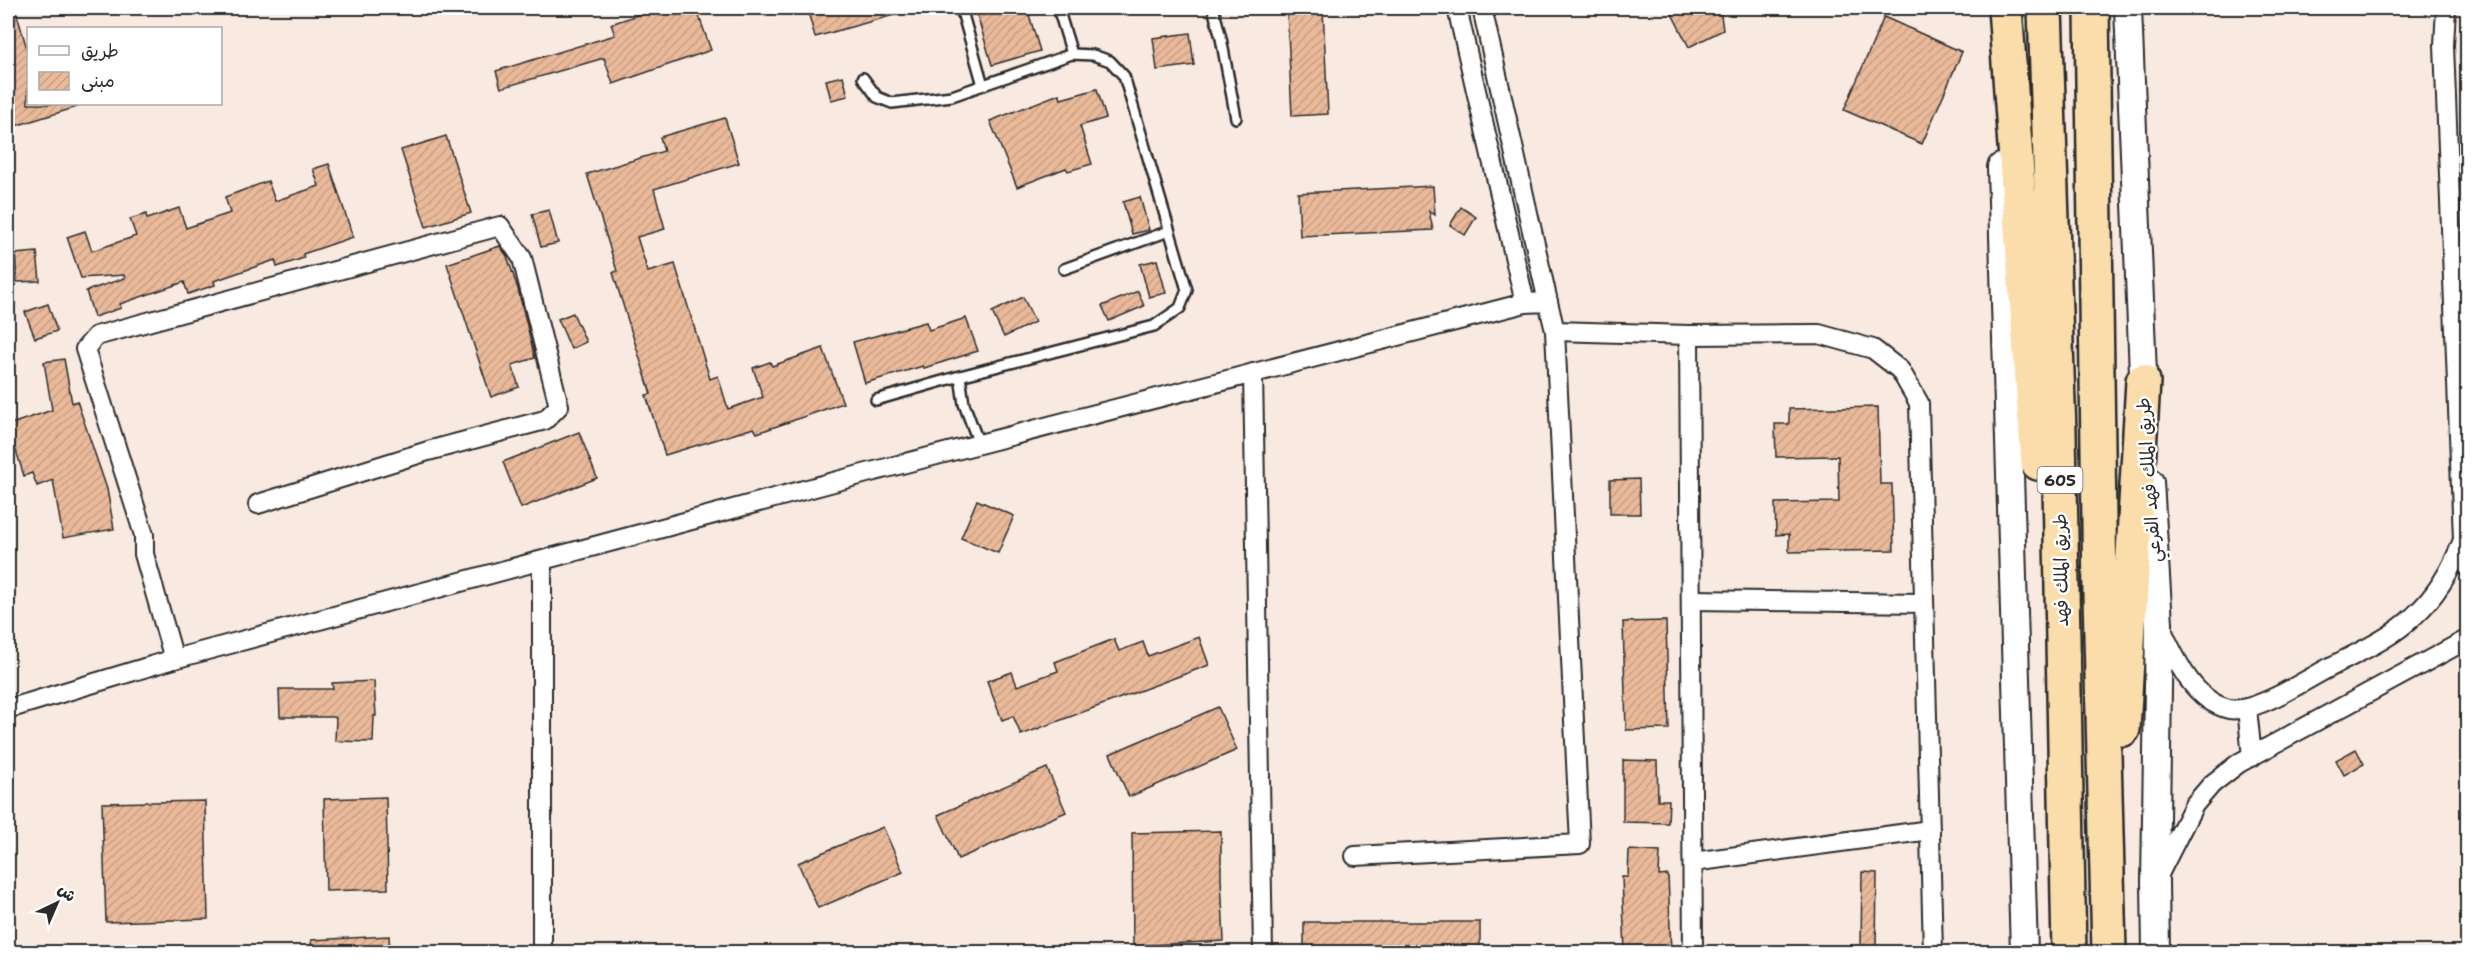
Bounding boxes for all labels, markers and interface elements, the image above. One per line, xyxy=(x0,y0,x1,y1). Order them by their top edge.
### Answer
legend xyxy=(27,27,222,105)
text: طريق xyxy=(81,39,119,63)
text: مبنى xyxy=(81,69,115,93)
street label: طريق الملك فهد الفرعي xyxy=(2131,396,2171,563)
road number: 605 xyxy=(2038,467,2082,493)
street label: طريق الملك فهد xyxy=(2048,513,2074,627)
north arrow xyxy=(27,873,87,933)
text: ش xyxy=(53,879,81,906)

